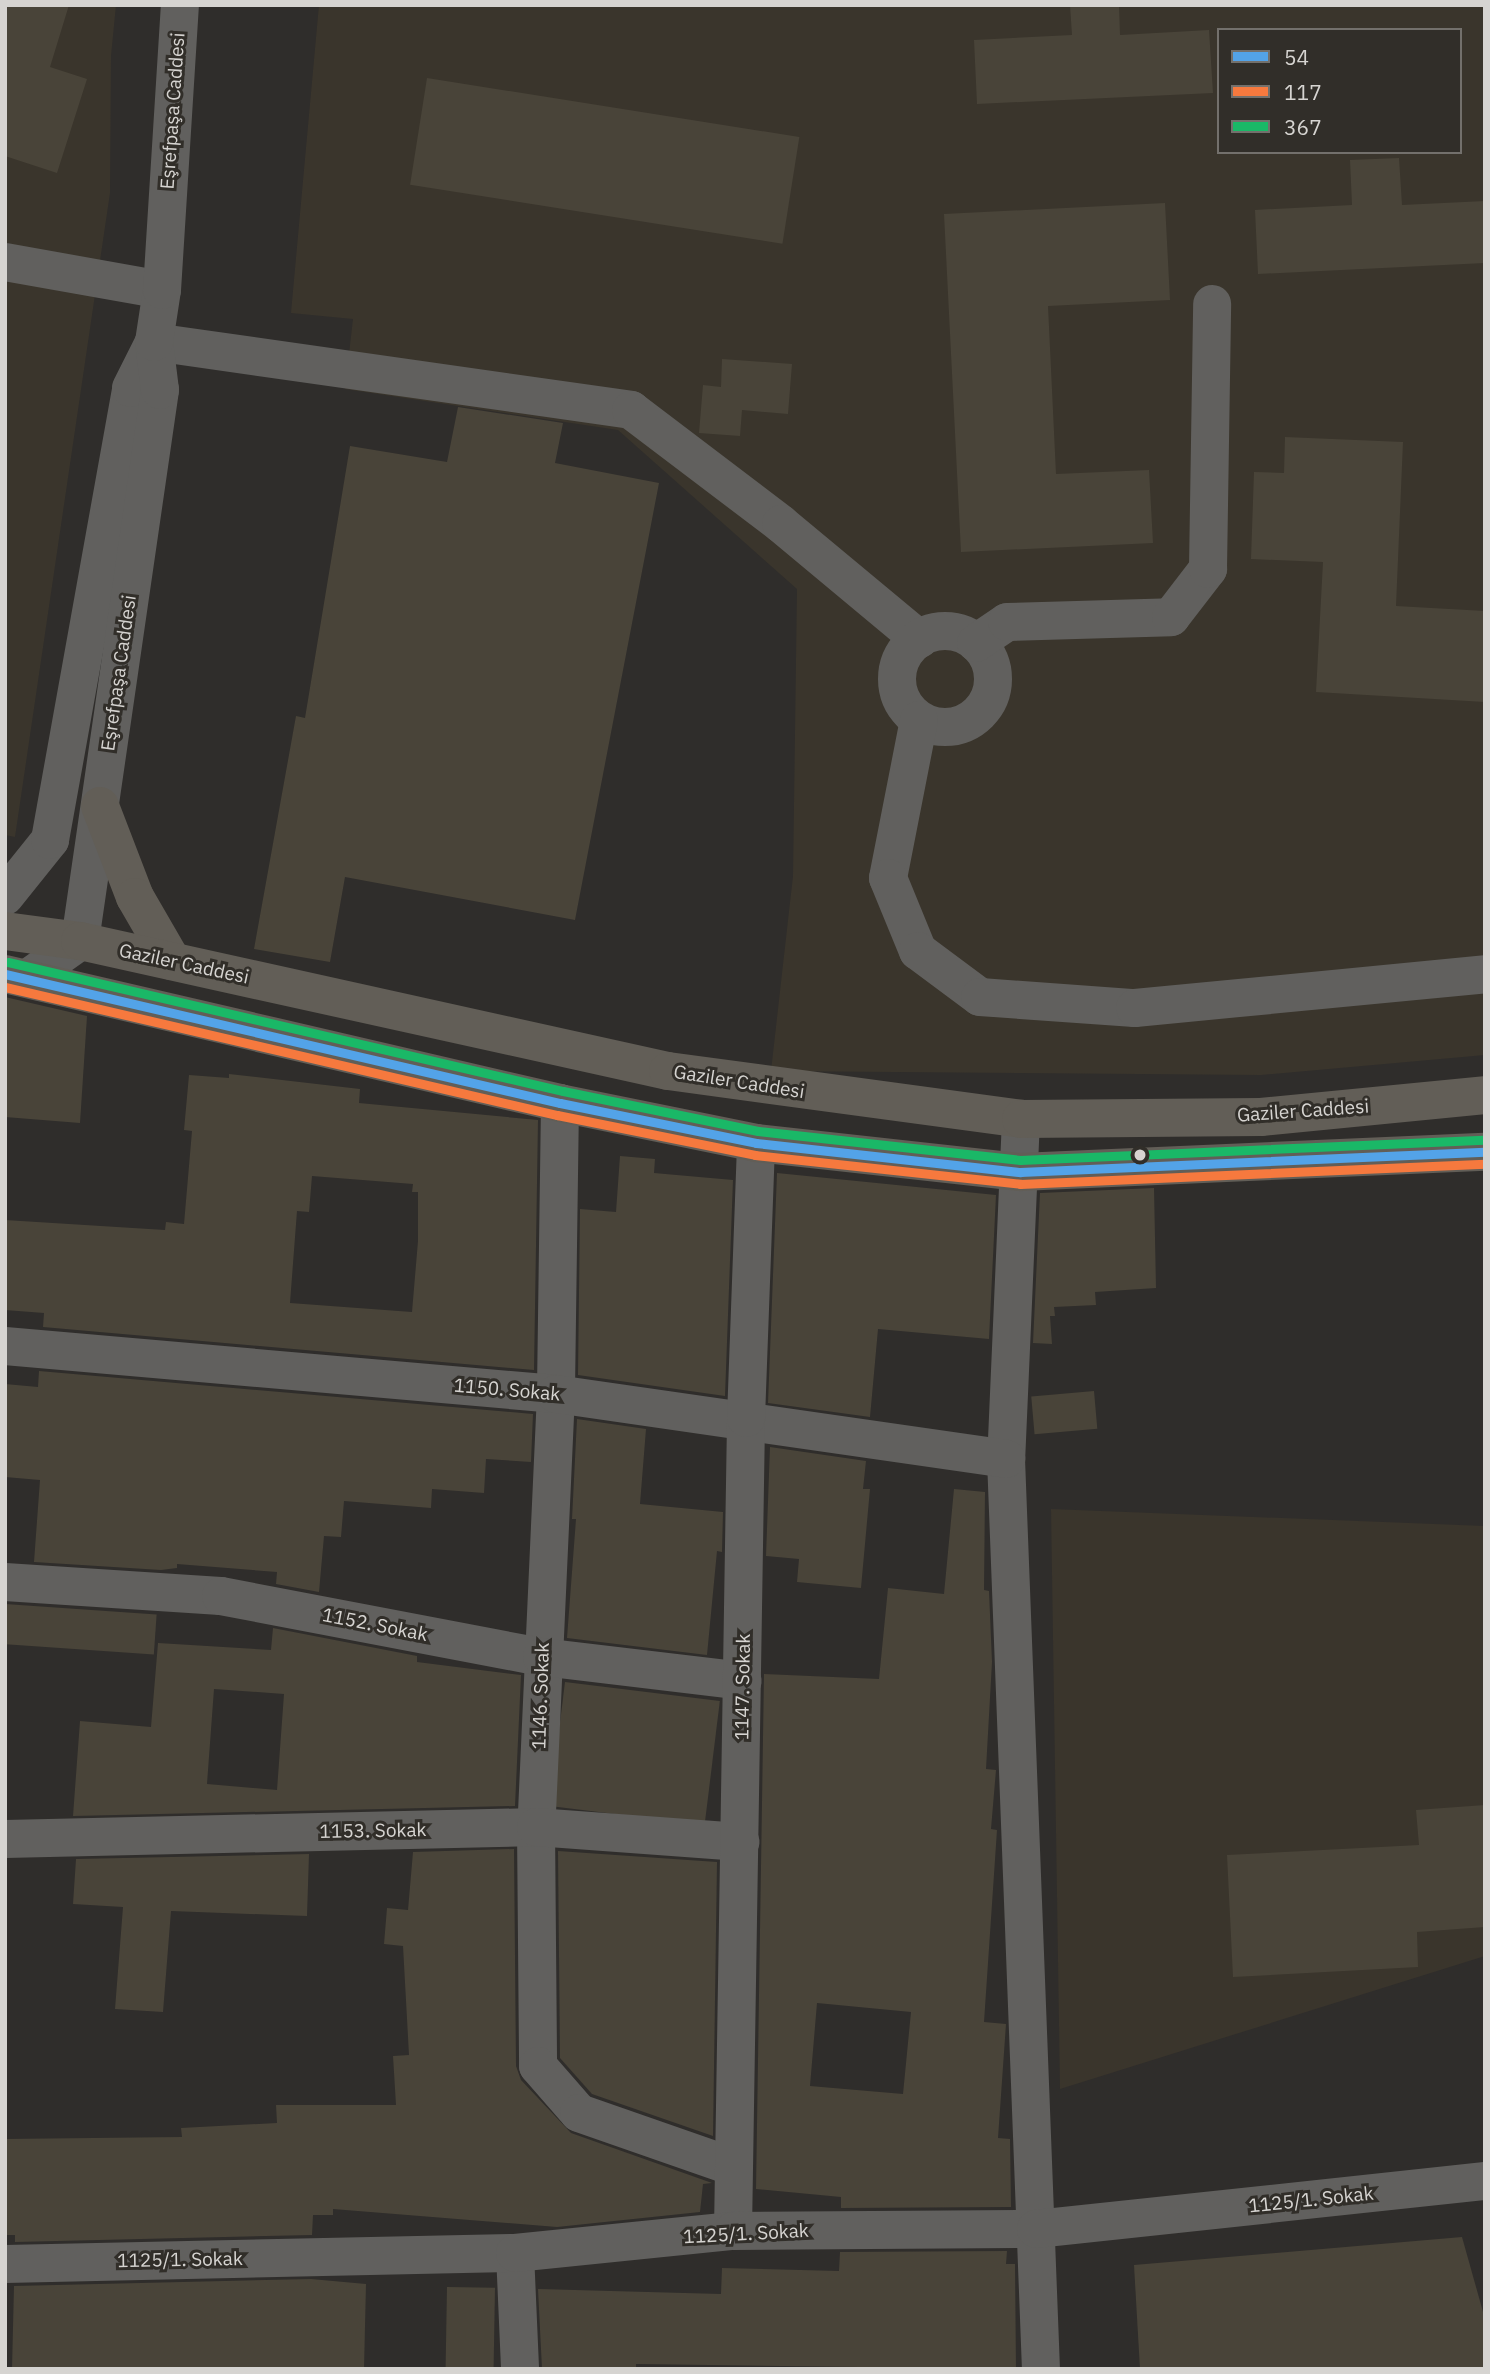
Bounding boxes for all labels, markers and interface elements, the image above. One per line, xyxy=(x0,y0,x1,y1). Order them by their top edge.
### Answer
legend xyxy=(1217,28,1462,154)
street label: Eşrefpaşa Caddesi xyxy=(156,32,190,190)
text: 54 xyxy=(1284,43,1309,71)
text: 117 xyxy=(1284,78,1322,106)
text: 367 xyxy=(1284,113,1322,141)
street label: Eşrefpaşa Caddesi xyxy=(97,594,141,752)
street label: Gaziler Caddesi xyxy=(117,939,251,989)
street label: Gaziler Caddesi xyxy=(672,1060,806,1104)
street label: Gaziler Caddesi xyxy=(1236,1095,1370,1127)
unlabelled marker xyxy=(1133,1148,1147,1162)
street label: 1150. Sokak xyxy=(453,1374,561,1406)
street label: 1152. Sokak xyxy=(320,1604,430,1646)
street label: 1147. Sokak xyxy=(731,1633,755,1741)
street label: 1146. Sokak xyxy=(528,1642,554,1750)
street label: 1153. Sokak xyxy=(319,1819,427,1843)
street label: 1125/1. Sokak xyxy=(1247,2182,1375,2218)
street label: 1125/1. Sokak xyxy=(683,2219,809,2249)
street label: 1125/1. Sokak xyxy=(117,2248,243,2272)

